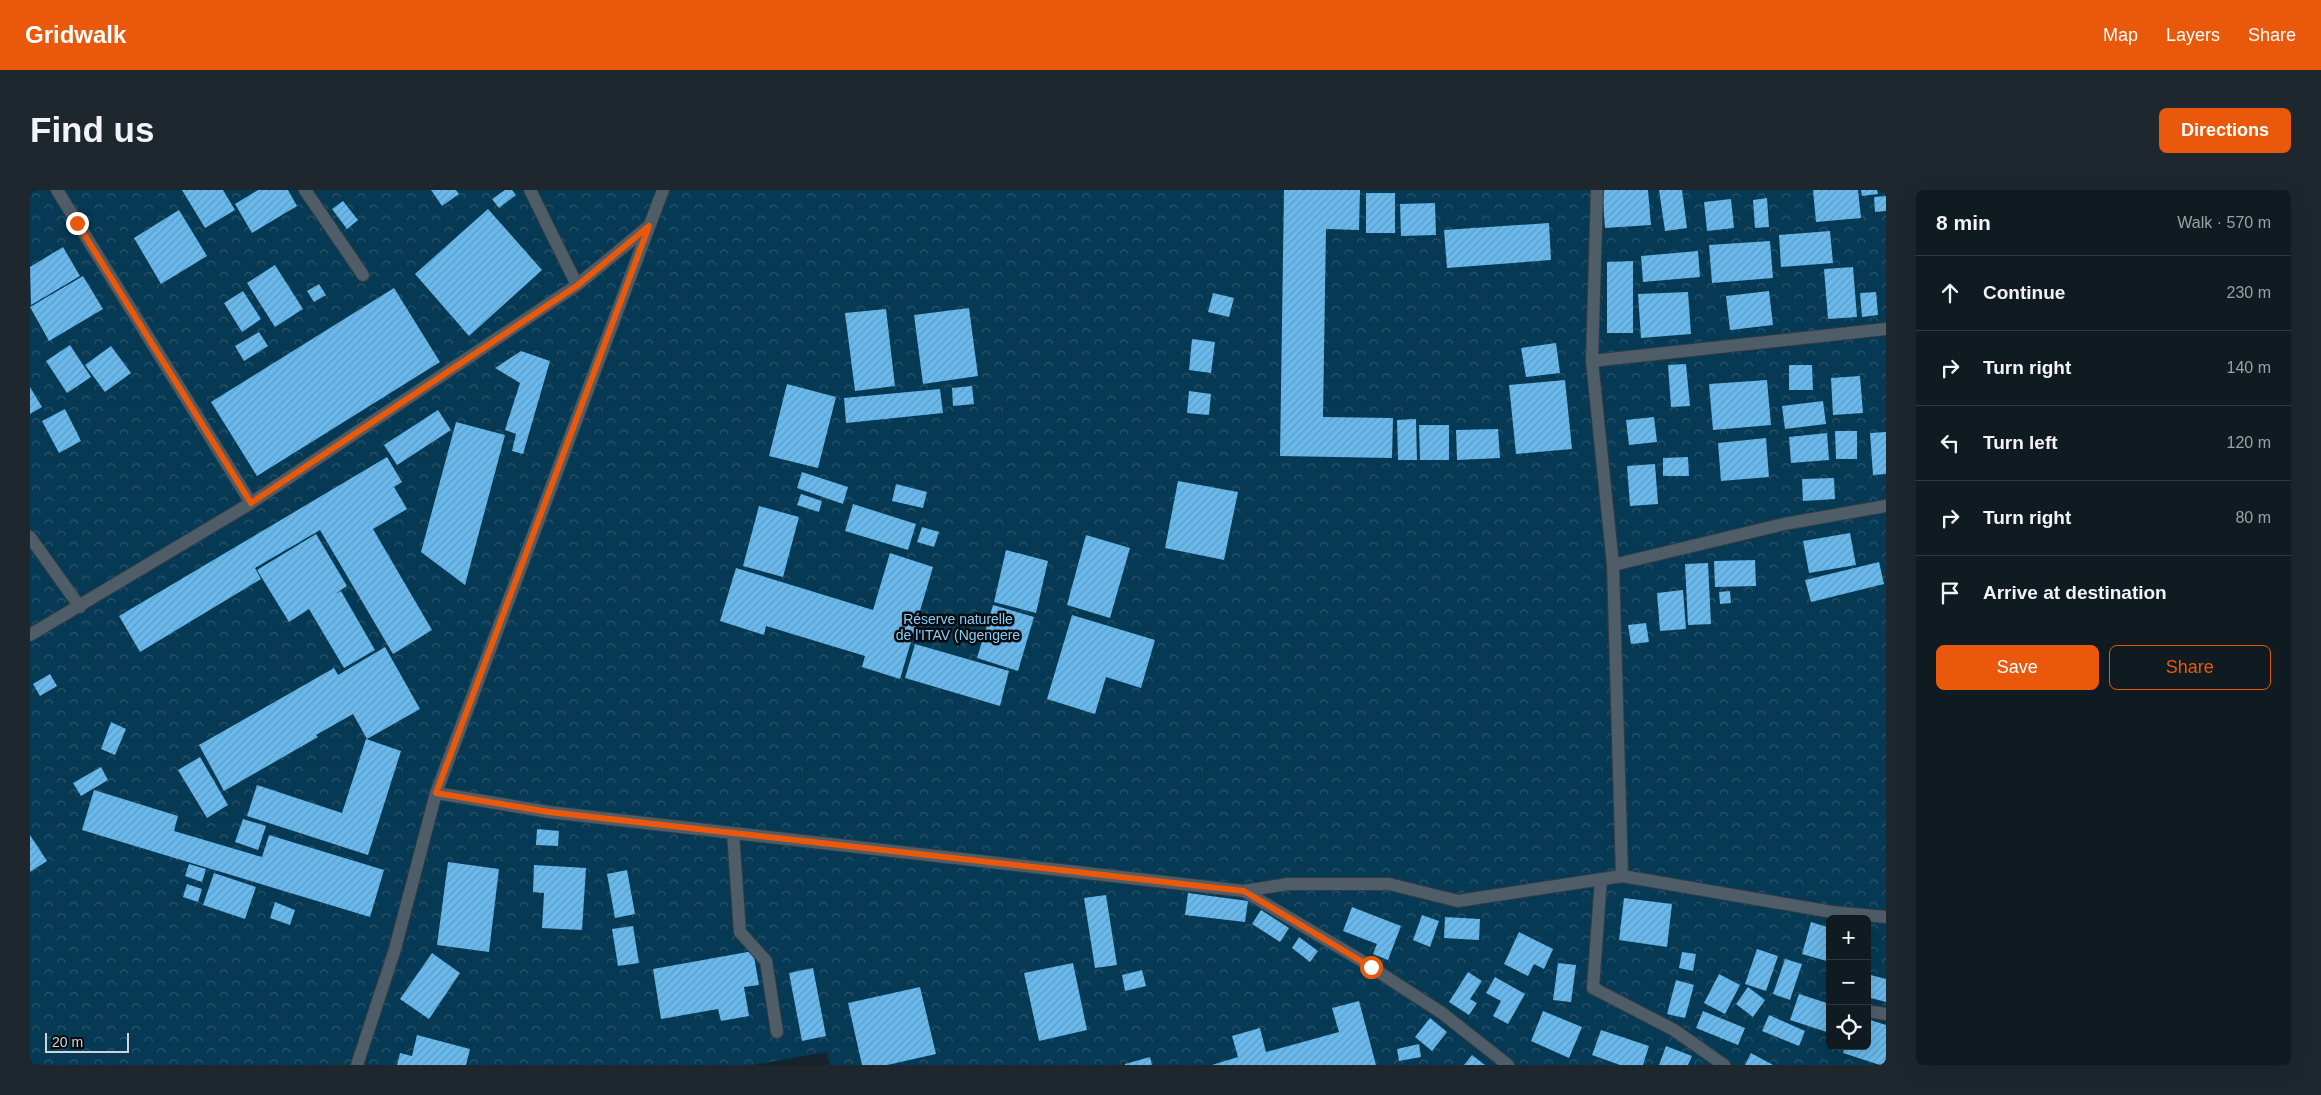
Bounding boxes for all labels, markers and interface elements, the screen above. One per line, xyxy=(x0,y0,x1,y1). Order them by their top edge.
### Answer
text: Gridwalk xyxy=(25,21,126,48)
text: Map xyxy=(2103,25,2138,45)
text: Layers xyxy=(2166,25,2220,45)
text: Share xyxy=(2248,25,2296,45)
button: Directions xyxy=(2159,108,2291,153)
text: Find us xyxy=(30,110,154,149)
text: 8 min xyxy=(1936,211,1991,234)
route end xyxy=(66,212,89,235)
text: Walk · 570 m xyxy=(2177,214,2271,231)
icon: ahead xyxy=(1936,279,1964,307)
text: Continue xyxy=(1983,282,2065,303)
text: 230 m xyxy=(2227,284,2271,301)
icon: right xyxy=(1936,354,1964,382)
text: Turn right xyxy=(1983,357,2071,378)
text: 140 m xyxy=(2227,359,2271,376)
icon: left xyxy=(1936,429,1964,457)
text: Turn left xyxy=(1983,432,2058,453)
text: 120 m xyxy=(2227,434,2271,451)
icon: right xyxy=(1936,504,1964,532)
text: Turn right xyxy=(1983,507,2071,528)
text: 80 m xyxy=(2235,509,2271,526)
icon: arrive xyxy=(1936,579,1964,607)
text: Arrive at destination xyxy=(1983,582,2167,603)
park label: Réserve naturelle de l'ITAV (Ngengere xyxy=(896,611,1020,643)
button: Save xyxy=(1936,645,2099,690)
button: Share xyxy=(2109,645,2271,690)
map controls xyxy=(1826,915,1871,1050)
button: + xyxy=(1826,915,1871,960)
route start xyxy=(1360,956,1383,979)
button: − xyxy=(1826,960,1871,1005)
button: locate xyxy=(1826,1005,1871,1050)
scale bar xyxy=(45,1030,129,1053)
text: 20 m xyxy=(52,1034,83,1050)

